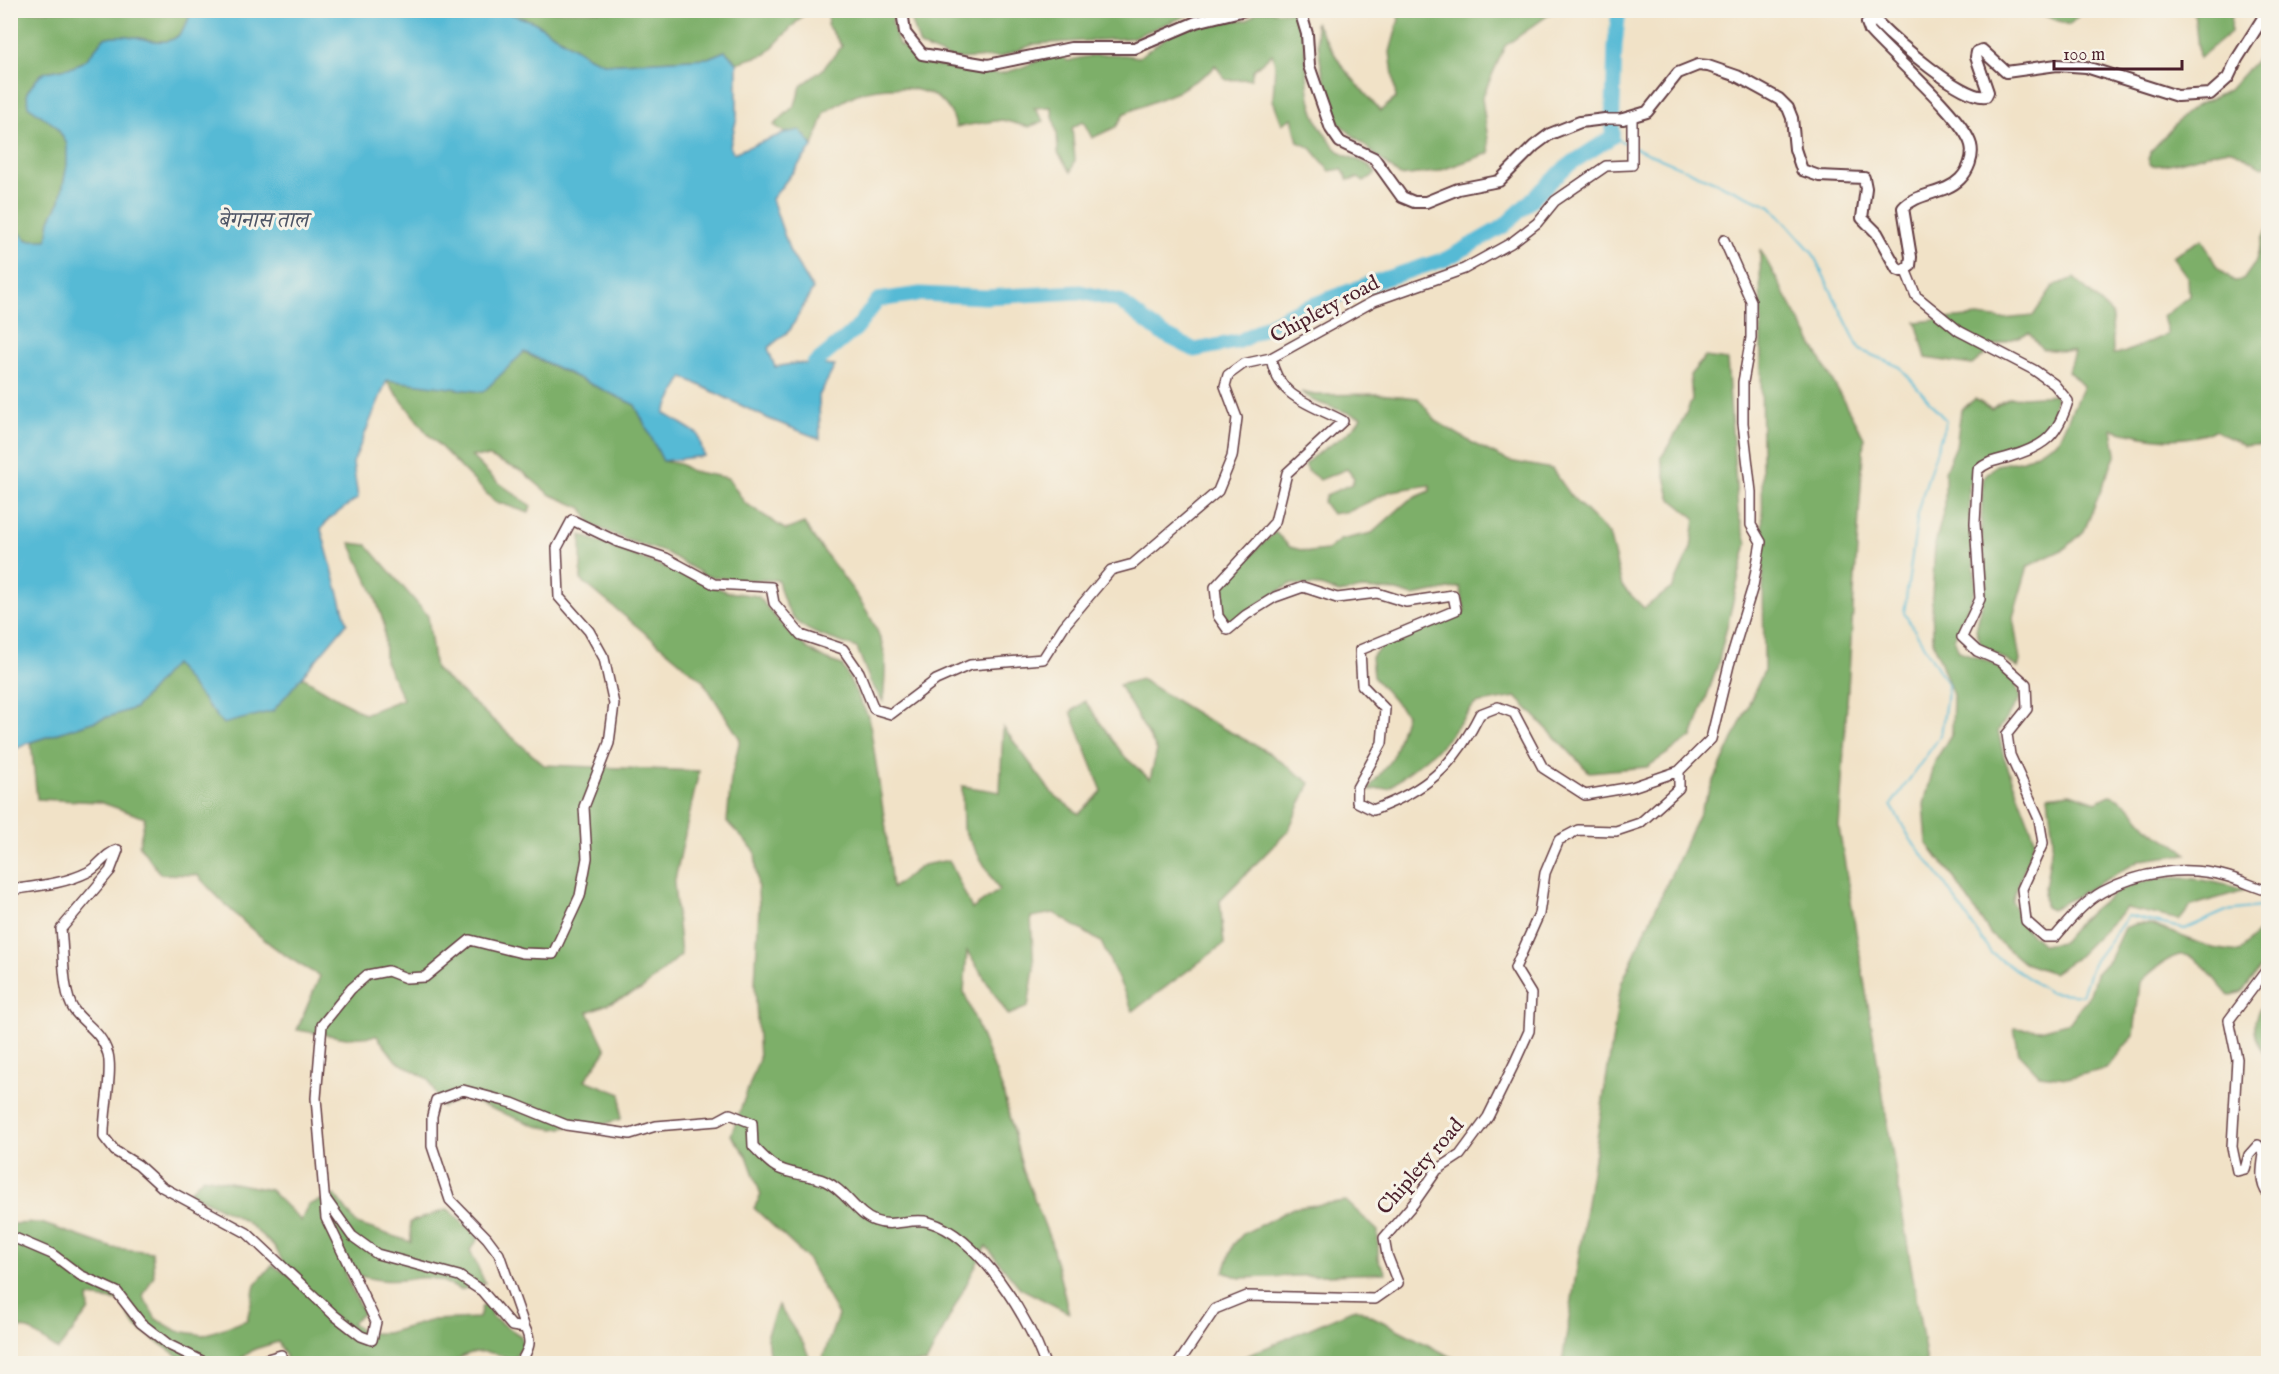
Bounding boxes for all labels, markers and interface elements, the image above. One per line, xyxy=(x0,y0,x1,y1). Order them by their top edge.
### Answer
scale bar xyxy=(2054,33,2182,71)
text: 100 m xyxy=(2063,44,2105,67)
water label: बेगनास ताल xyxy=(218,207,313,235)
street label: Chiplety road xyxy=(1266,270,1385,350)
street label: Chiplety road xyxy=(1372,1112,1471,1221)

